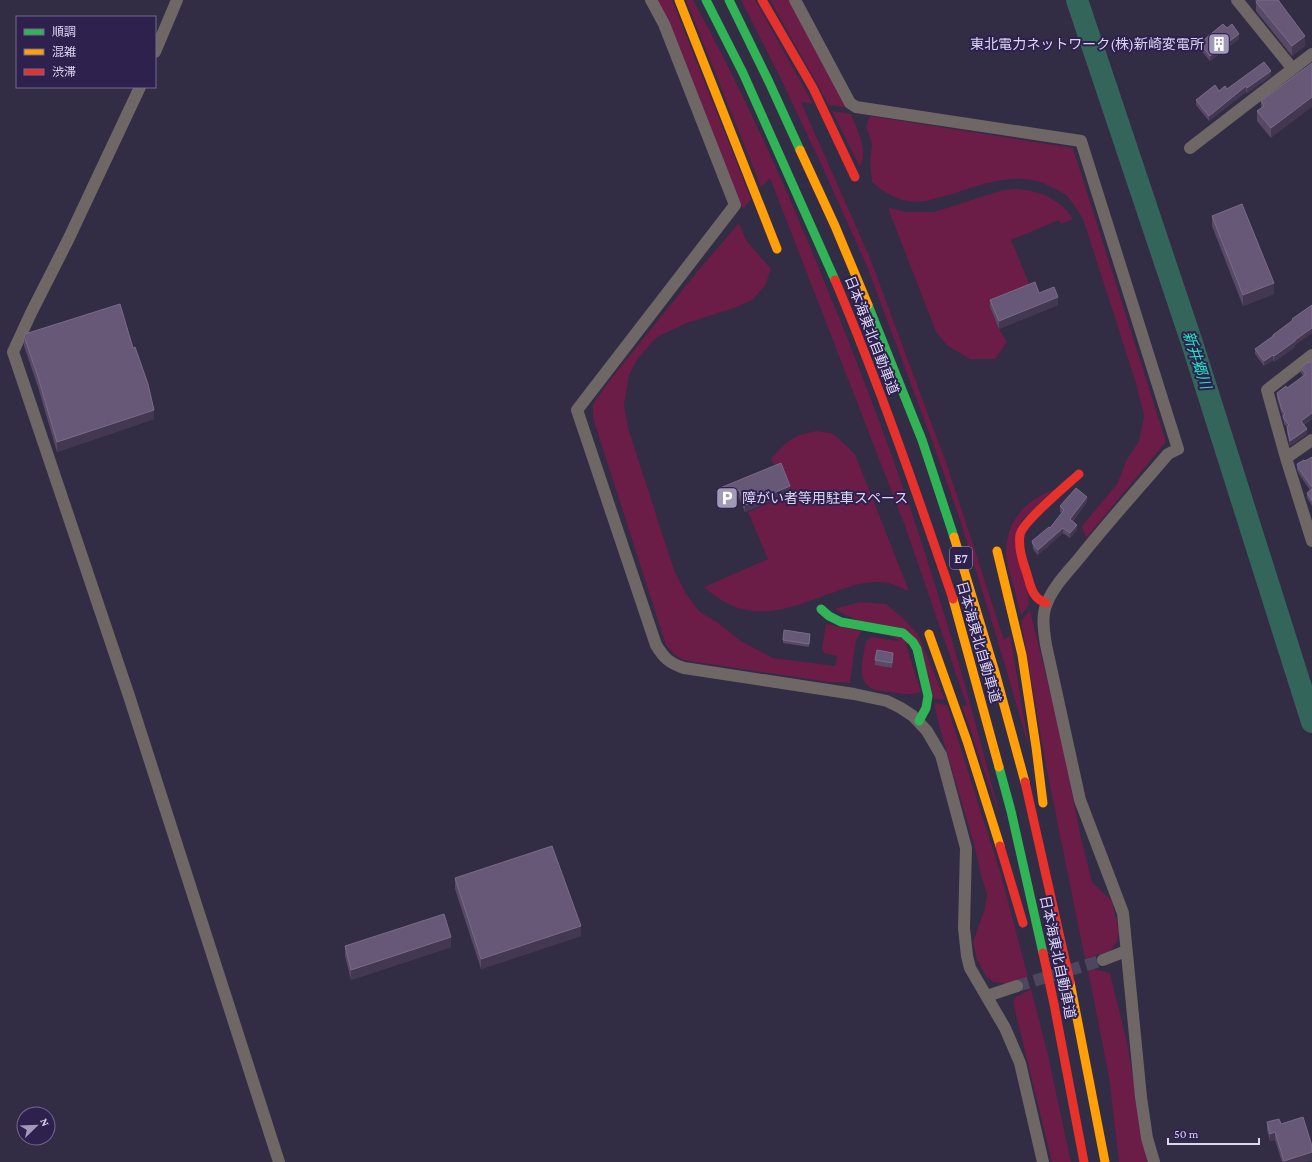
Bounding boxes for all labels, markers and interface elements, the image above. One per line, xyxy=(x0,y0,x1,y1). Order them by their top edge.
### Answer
legend xyxy=(16,16,156,88)
text: 順調 xyxy=(52,25,76,39)
building icon: 東北電力ネットワーク(株)新崎変電所 xyxy=(1206,31,1232,57)
place label: 東北電力ネットワーク(株)新崎変電所 xyxy=(970,36,1204,53)
text: 混雑 xyxy=(52,45,76,59)
text: 渋滞 xyxy=(52,65,76,79)
street label: 日本海東北自動車道 xyxy=(842,273,902,397)
water label: 新井郷川 xyxy=(1180,329,1214,393)
parking icon: 障がい者等用駐車スペース xyxy=(714,485,740,511)
place label: 障がい者等用駐車スペース xyxy=(742,490,908,506)
road number: E7 xyxy=(950,547,972,569)
street label: 日本海東北自動車道 xyxy=(954,579,1004,705)
street label: 日本海東北自動車道 xyxy=(1037,894,1079,1020)
north arrow xyxy=(16,1106,56,1146)
text: N xyxy=(38,1116,52,1128)
scale bar xyxy=(1168,1120,1259,1146)
text: 50 m xyxy=(1174,1127,1199,1141)

